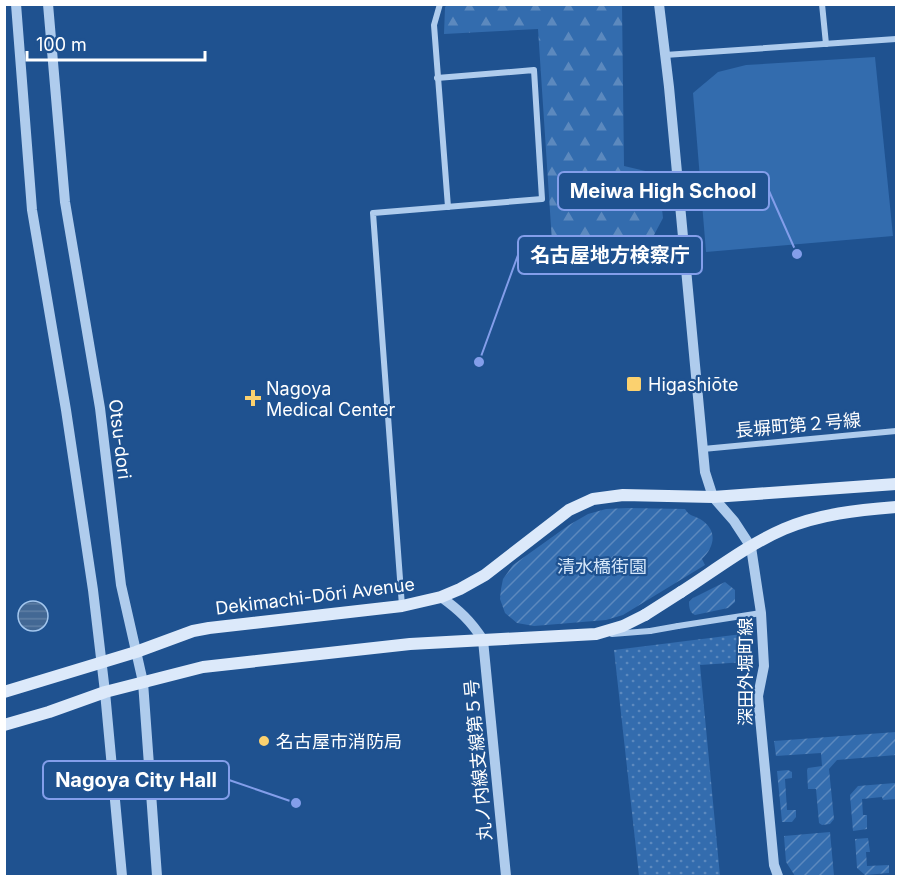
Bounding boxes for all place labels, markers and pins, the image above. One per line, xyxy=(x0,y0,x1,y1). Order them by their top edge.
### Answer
callout: Meiwa High School xyxy=(558,172,769,210)
callout: 名古屋地方検察庁 xyxy=(518,236,702,274)
place label: Higashiōte xyxy=(648,374,738,395)
marker: Higashiōte xyxy=(625,375,643,393)
place label: Nagoya Medical Center xyxy=(266,378,396,420)
marker: Nagoya Medical Center xyxy=(244,389,262,407)
place label: 名古屋市消防局 xyxy=(276,731,402,752)
marker: 名古屋市消防局 xyxy=(257,734,271,748)
callout: Nagoya City Hall xyxy=(43,761,229,799)

